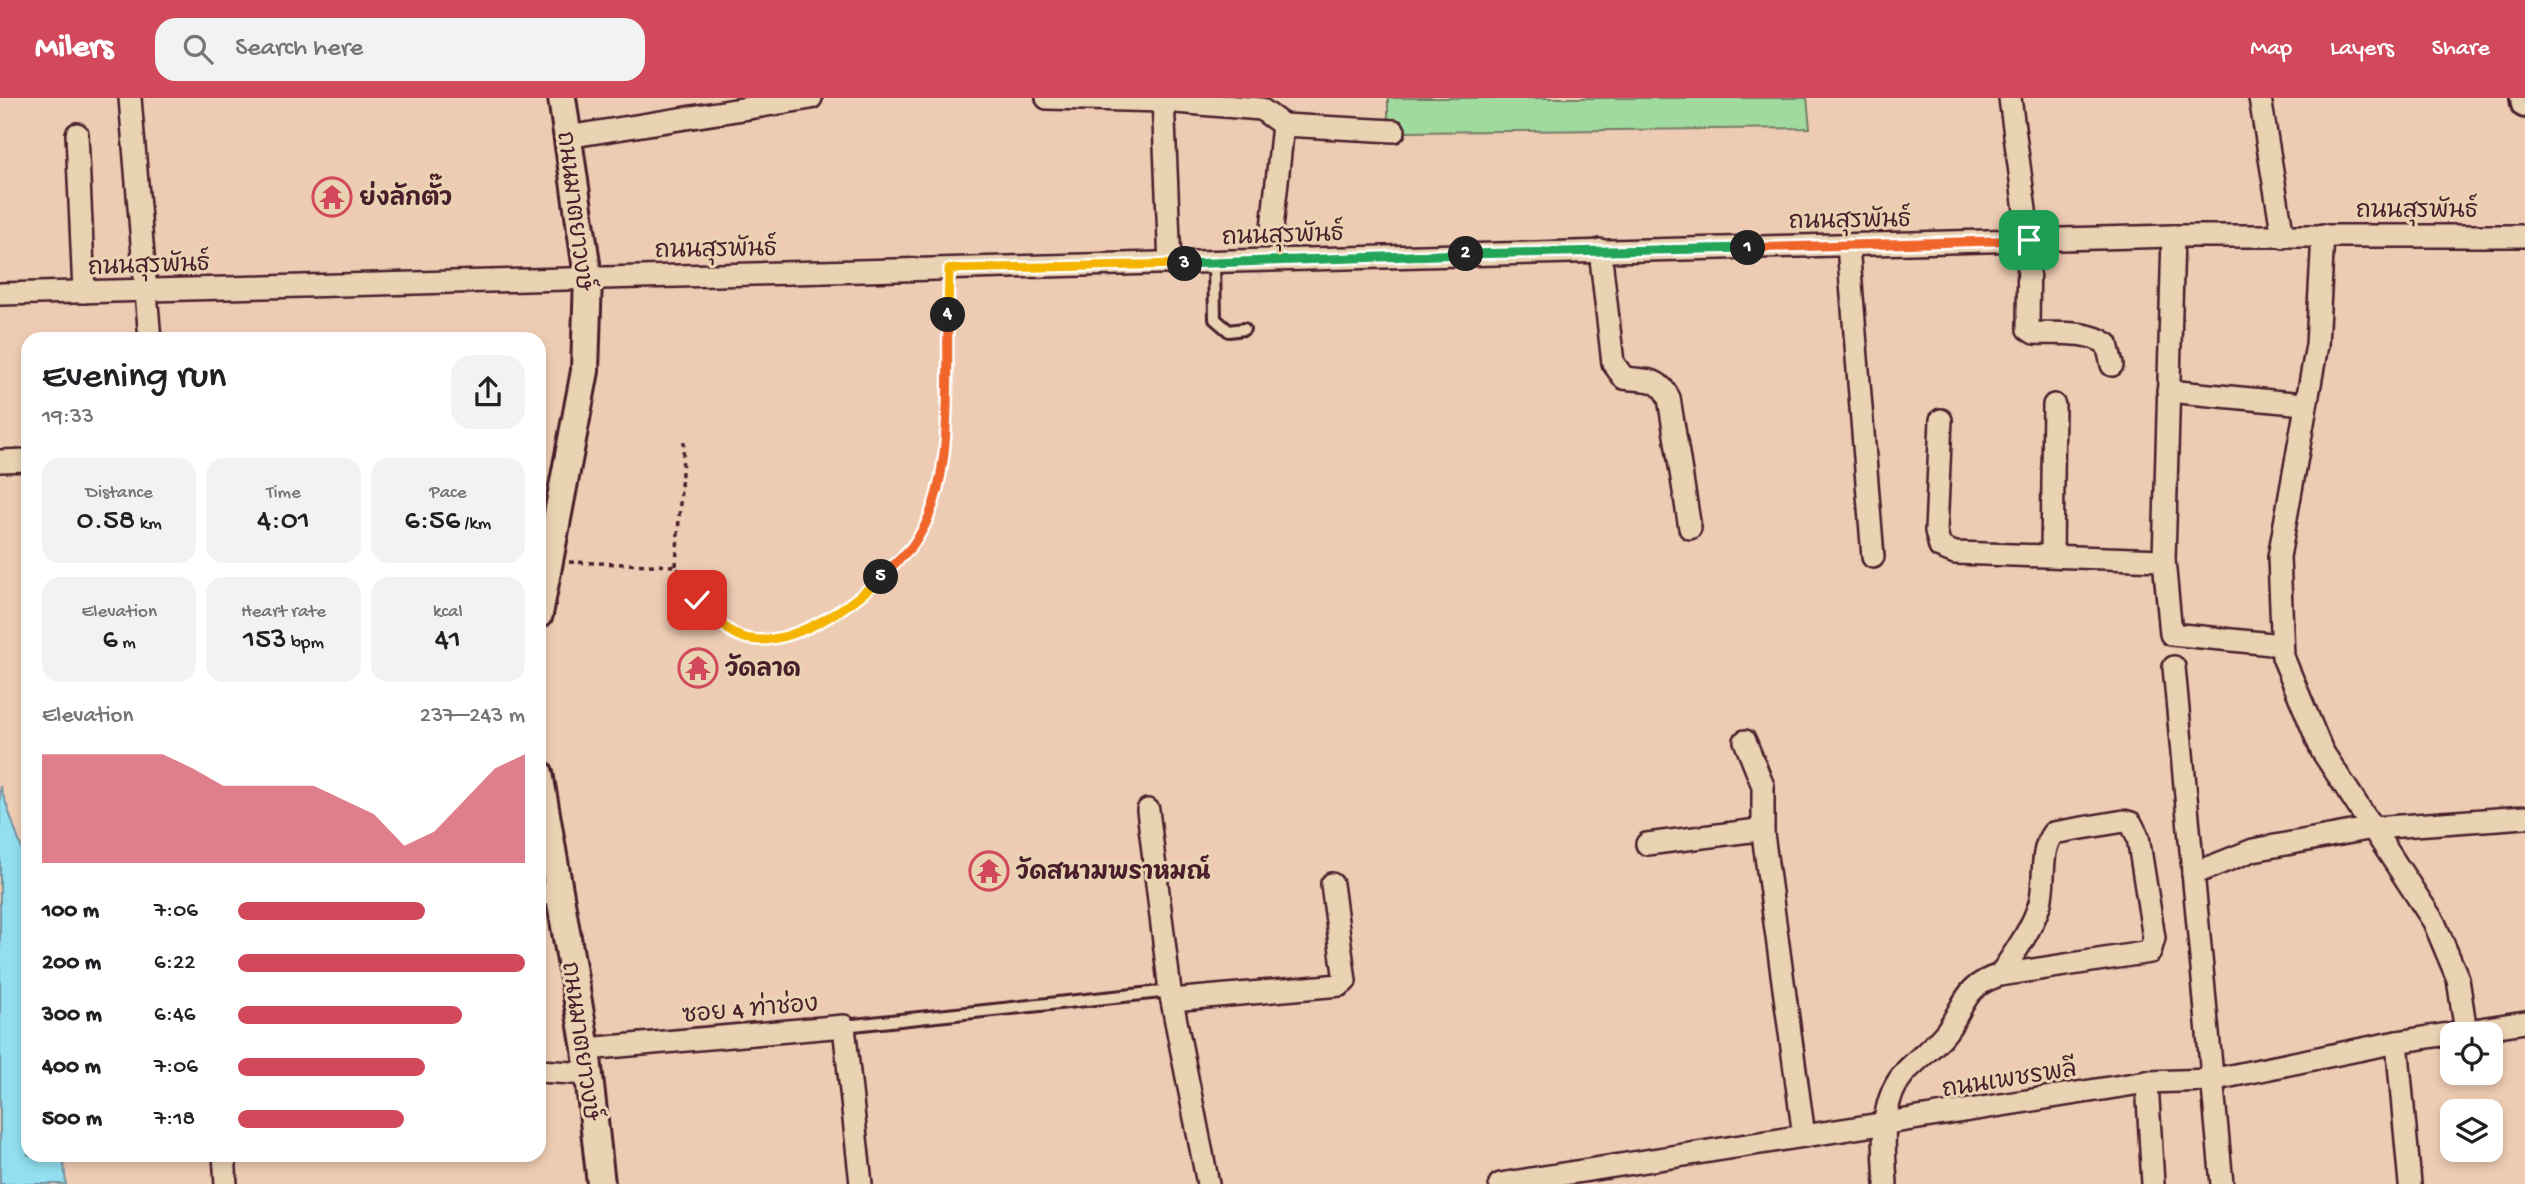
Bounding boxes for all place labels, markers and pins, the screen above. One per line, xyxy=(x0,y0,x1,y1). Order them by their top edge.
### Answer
place label: ย่งลักตั๊ว xyxy=(359,173,452,215)
temple icon: ย่งลักตั๊ว xyxy=(311,176,353,218)
pin xyxy=(1999,210,2059,270)
pin: 1 xyxy=(1730,230,1766,266)
pin: 2 xyxy=(1448,236,1484,272)
pin: 3 xyxy=(1168,246,1202,282)
pin: 4 xyxy=(930,298,965,332)
pin: 5 xyxy=(864,560,898,594)
pin xyxy=(667,570,727,630)
temple icon: วัดลาด xyxy=(677,647,719,689)
place label: วัดลาด xyxy=(725,653,801,686)
temple icon: วัดสนามพราหมณ์ xyxy=(968,850,1010,892)
place label: วัดสนามพราหมณ์ xyxy=(1016,854,1211,889)

